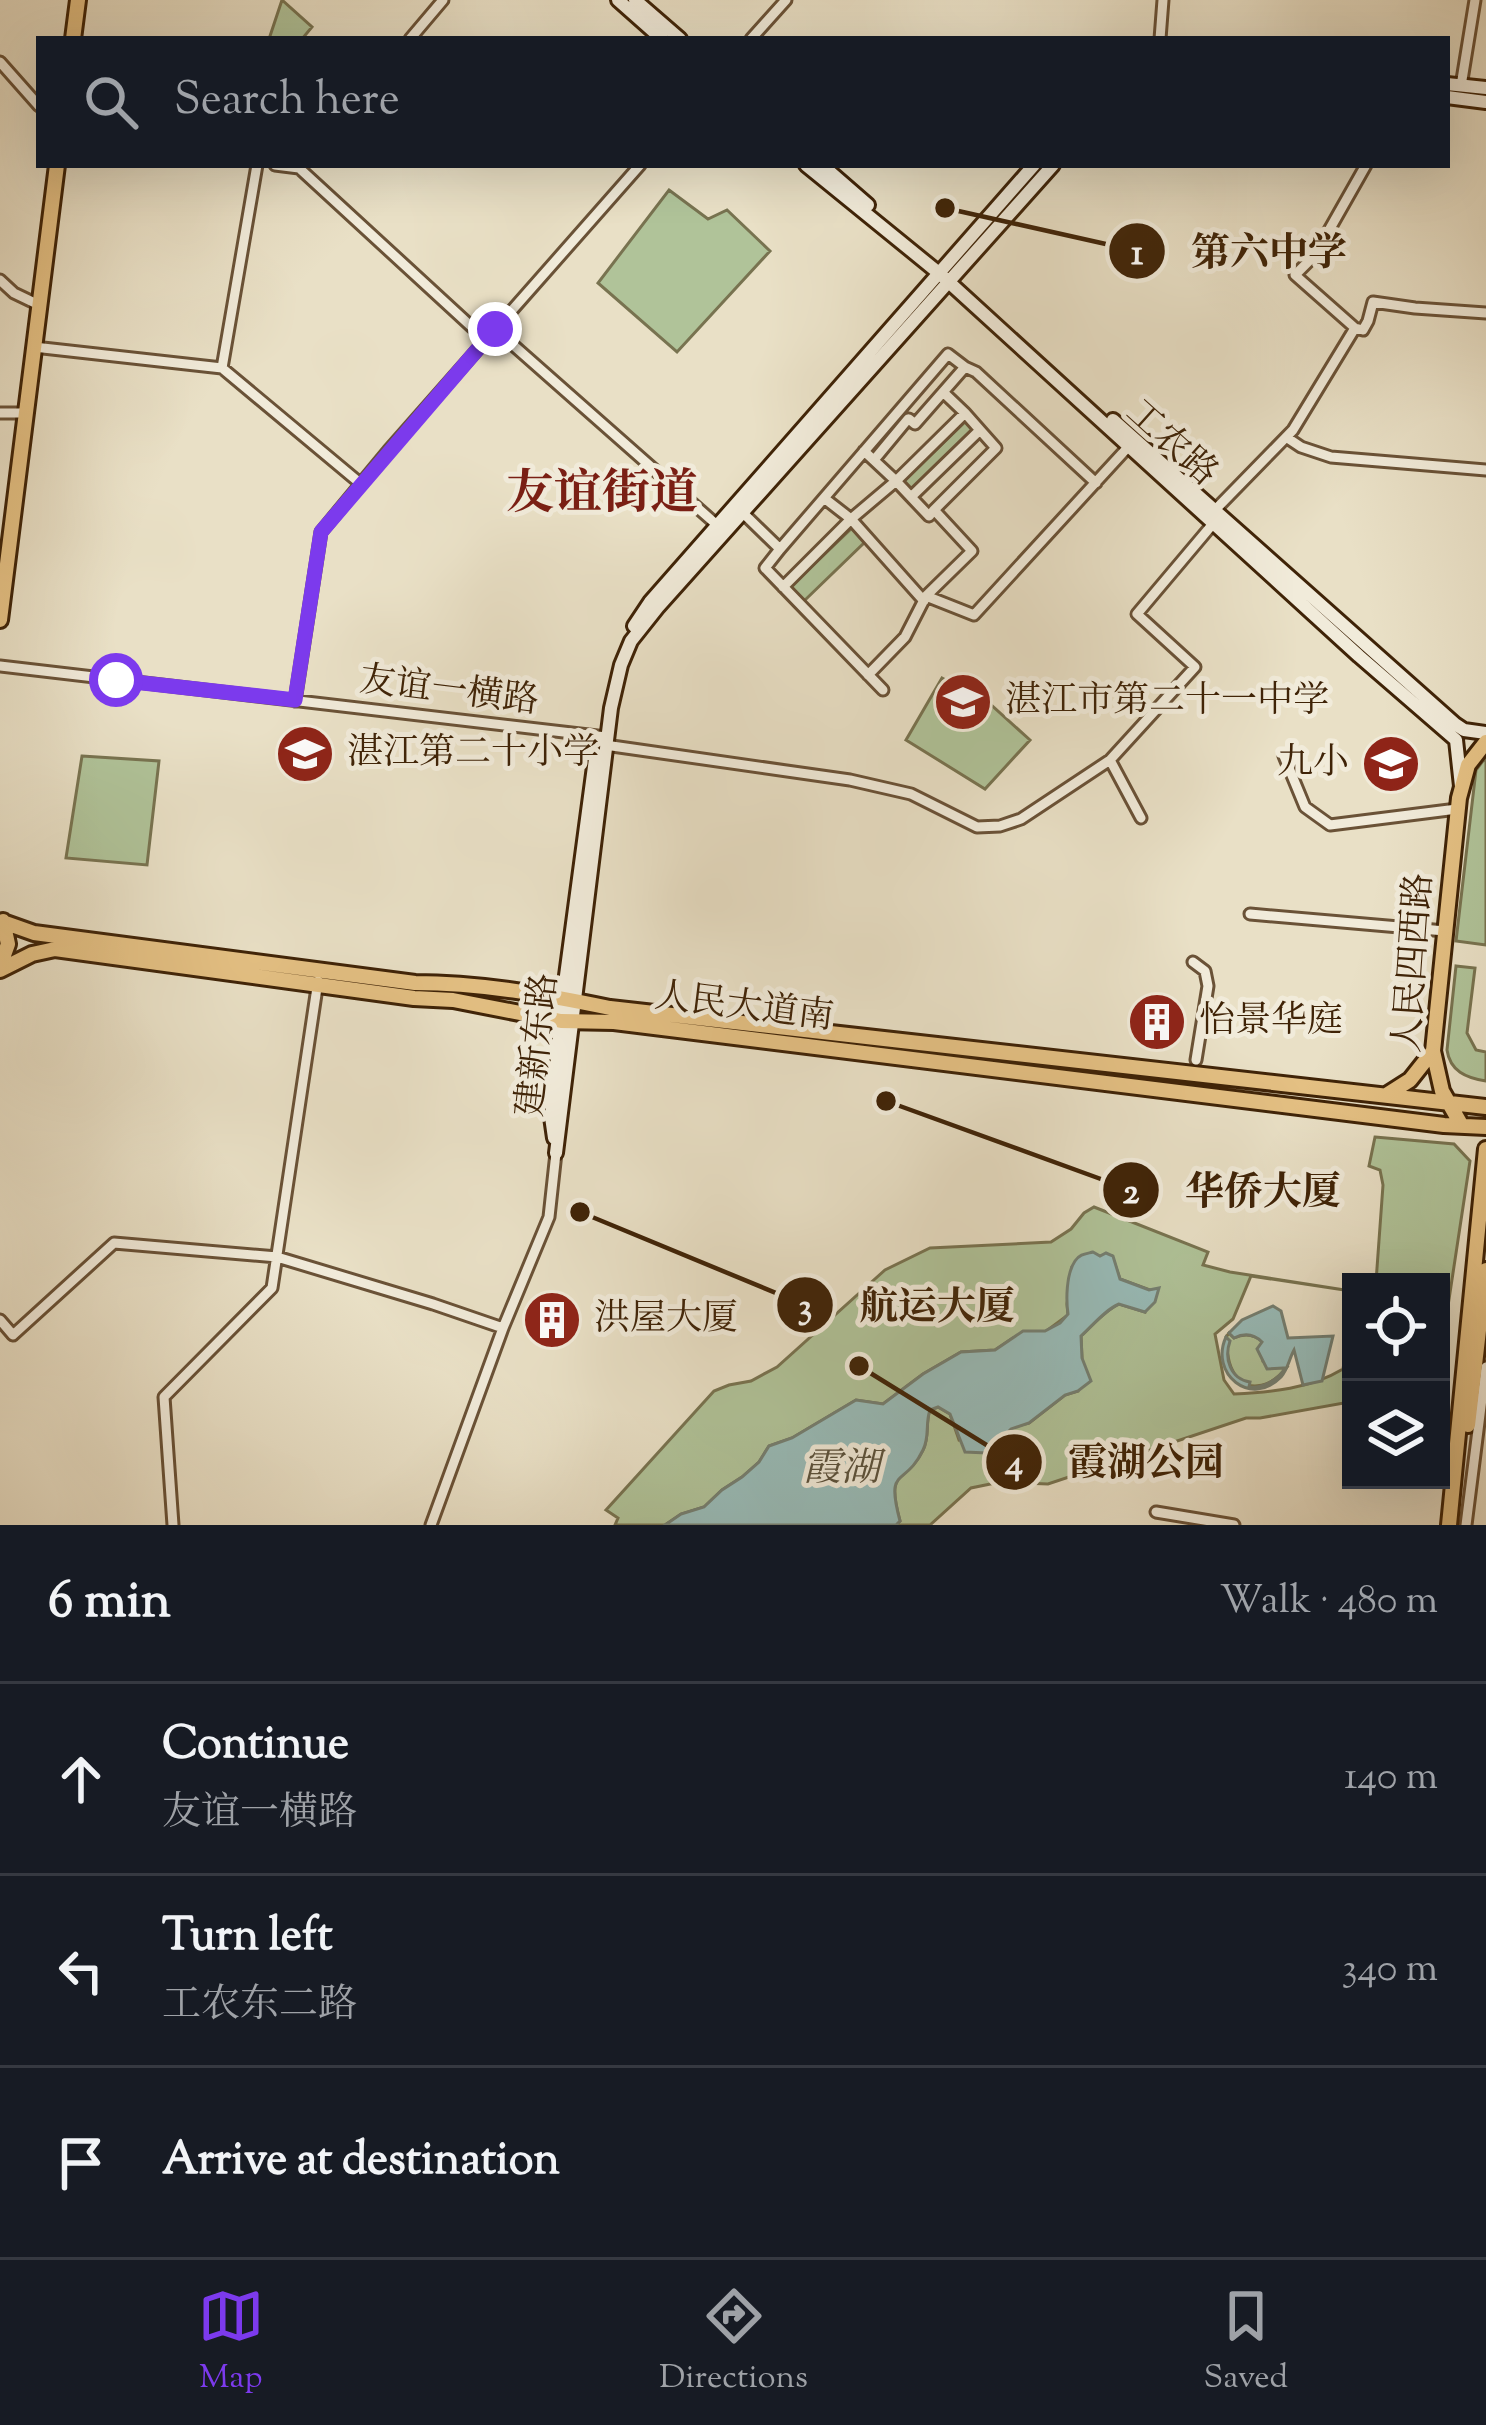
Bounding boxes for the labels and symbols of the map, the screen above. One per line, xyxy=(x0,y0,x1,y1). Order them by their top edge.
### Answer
callout: 第六中学 xyxy=(1107,213,1371,288)
text: 第六中学 xyxy=(1191,228,1347,284)
text: 1 xyxy=(1131,229,1144,281)
route end xyxy=(468,302,522,356)
street label: 工农路 xyxy=(1113,389,1229,499)
district label: 友谊街道 xyxy=(506,462,698,531)
route start xyxy=(89,653,143,707)
street label: 友谊一横路 xyxy=(356,655,542,729)
school or university icon: 湛江市第二十一中学 xyxy=(932,671,994,733)
place label: 湛江市第二十一中学 xyxy=(1005,676,1329,728)
school or university icon: 湛江第二十小学 xyxy=(274,723,336,785)
place label: 湛江第二十小学 xyxy=(347,728,599,780)
school or university icon: 九小 xyxy=(1360,733,1422,795)
place label: 九小 xyxy=(1277,738,1349,790)
street label: 人民四西路 xyxy=(1383,871,1447,1055)
street label: 建新东路 xyxy=(506,971,572,1119)
street label: 人民大道南 xyxy=(651,971,837,1045)
building icon: 怡景华庭 xyxy=(1126,991,1188,1053)
place label: 怡景华庭 xyxy=(1199,996,1343,1048)
callout: 华侨大厦 xyxy=(1101,1153,1365,1228)
text: 华侨大厦 xyxy=(1185,1167,1341,1223)
text: 2 xyxy=(1123,1168,1140,1220)
callout: 航运大厦 xyxy=(775,1268,1039,1343)
text: 航运大厦 xyxy=(859,1282,1015,1338)
text: 3 xyxy=(798,1283,812,1335)
building icon: 洪屋大厦 xyxy=(521,1289,583,1351)
place label: 洪屋大厦 xyxy=(594,1294,738,1346)
callout: 霞湖公园 xyxy=(984,1424,1248,1499)
text: 霞湖公园 xyxy=(1068,1438,1224,1494)
text: 4 xyxy=(1004,1439,1023,1491)
water label: 霞湖 xyxy=(802,1443,886,1499)

